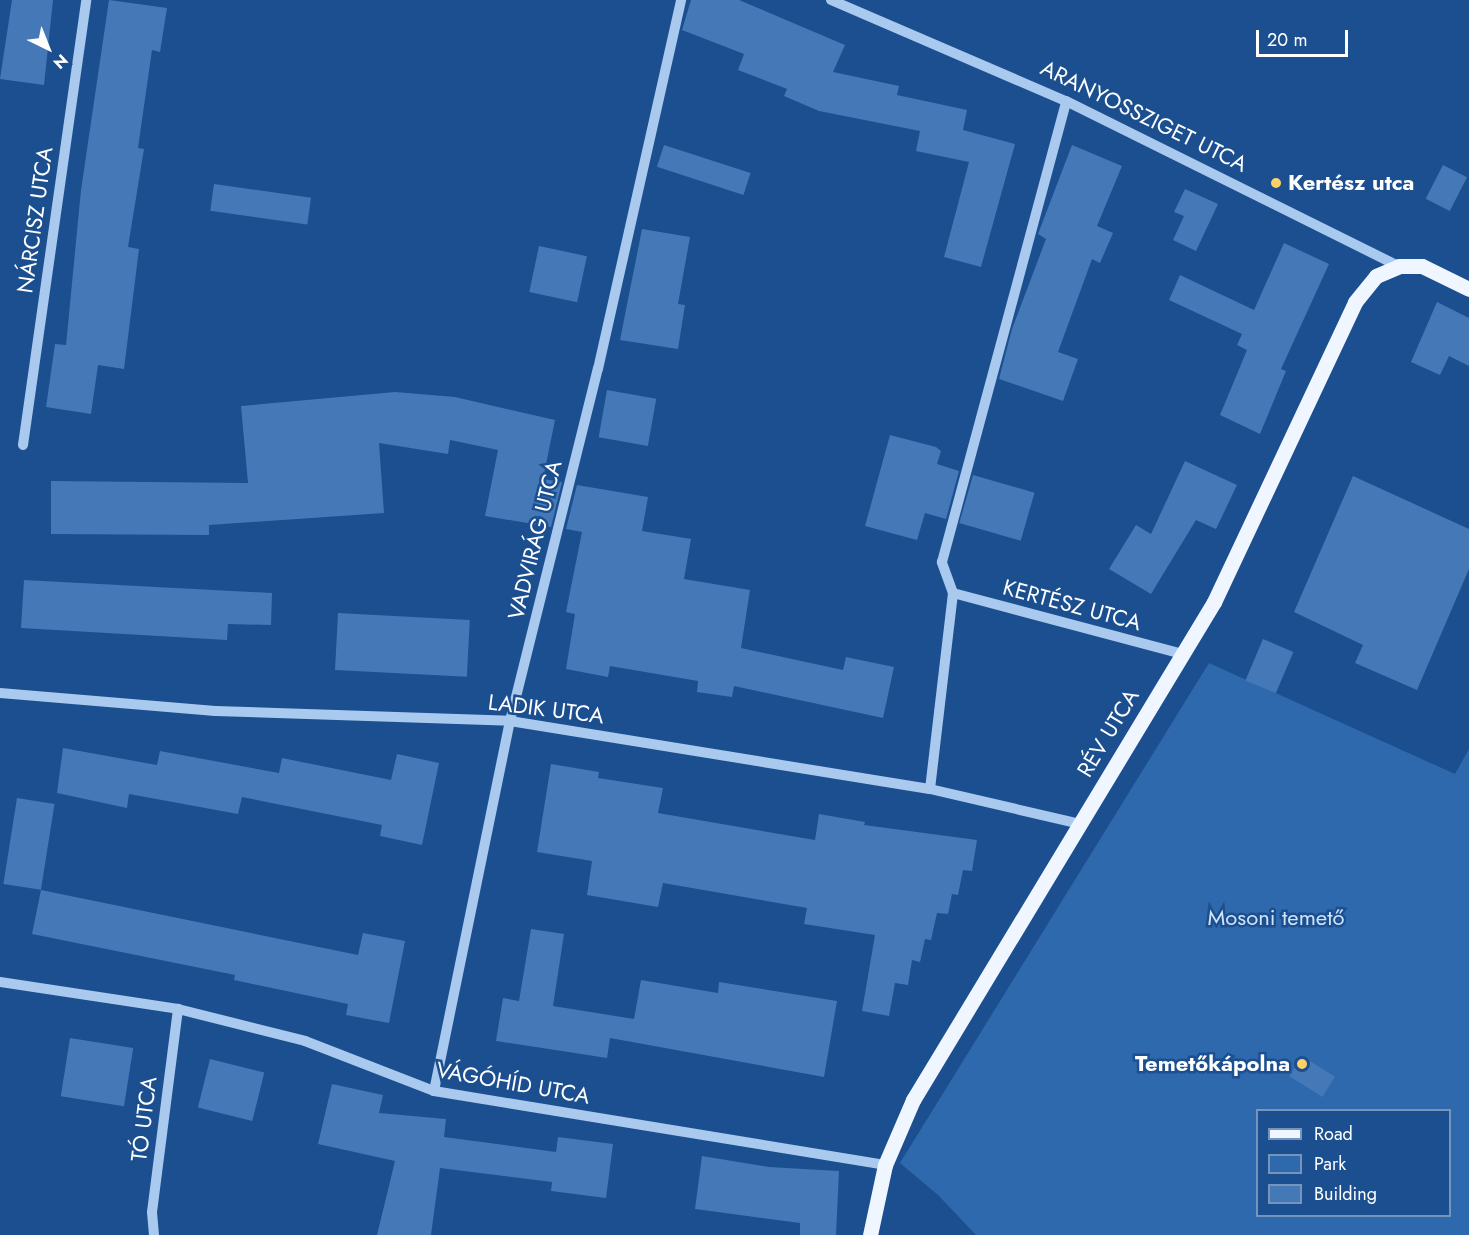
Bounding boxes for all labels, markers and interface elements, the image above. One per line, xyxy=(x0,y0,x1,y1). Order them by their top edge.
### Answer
north arrow xyxy=(18,18,78,78)
scale bar xyxy=(1259,18,1350,56)
text: 20 m xyxy=(1267,27,1307,53)
text: N xyxy=(48,49,73,74)
street label: ARANYOSSZIGET UTCA xyxy=(1036,54,1252,178)
street label: NÁRCISZ UTCA xyxy=(12,145,58,295)
place label: Kertész utca xyxy=(1288,170,1414,196)
marker: Kertész utca xyxy=(1269,176,1283,190)
street label: VADVIRÁG UTCA xyxy=(502,458,568,622)
street label: KERTÉSZ UTCA xyxy=(1000,574,1144,636)
street label: RÉV UTCA xyxy=(1072,684,1144,782)
street label: LADIK UTCA xyxy=(487,689,605,729)
park label: Mosoni temető xyxy=(1208,905,1344,931)
place label: Temetőkápolna xyxy=(1135,1051,1290,1077)
street label: VÁGÓHÍD UTCA xyxy=(434,1057,592,1109)
marker: Temetőkápolna xyxy=(1295,1057,1309,1071)
street label: TÓ UTCA xyxy=(126,1075,162,1163)
legend xyxy=(1256,1109,1451,1217)
text: Road xyxy=(1314,1121,1353,1147)
text: Park xyxy=(1314,1151,1346,1177)
text: Building xyxy=(1314,1181,1377,1207)

